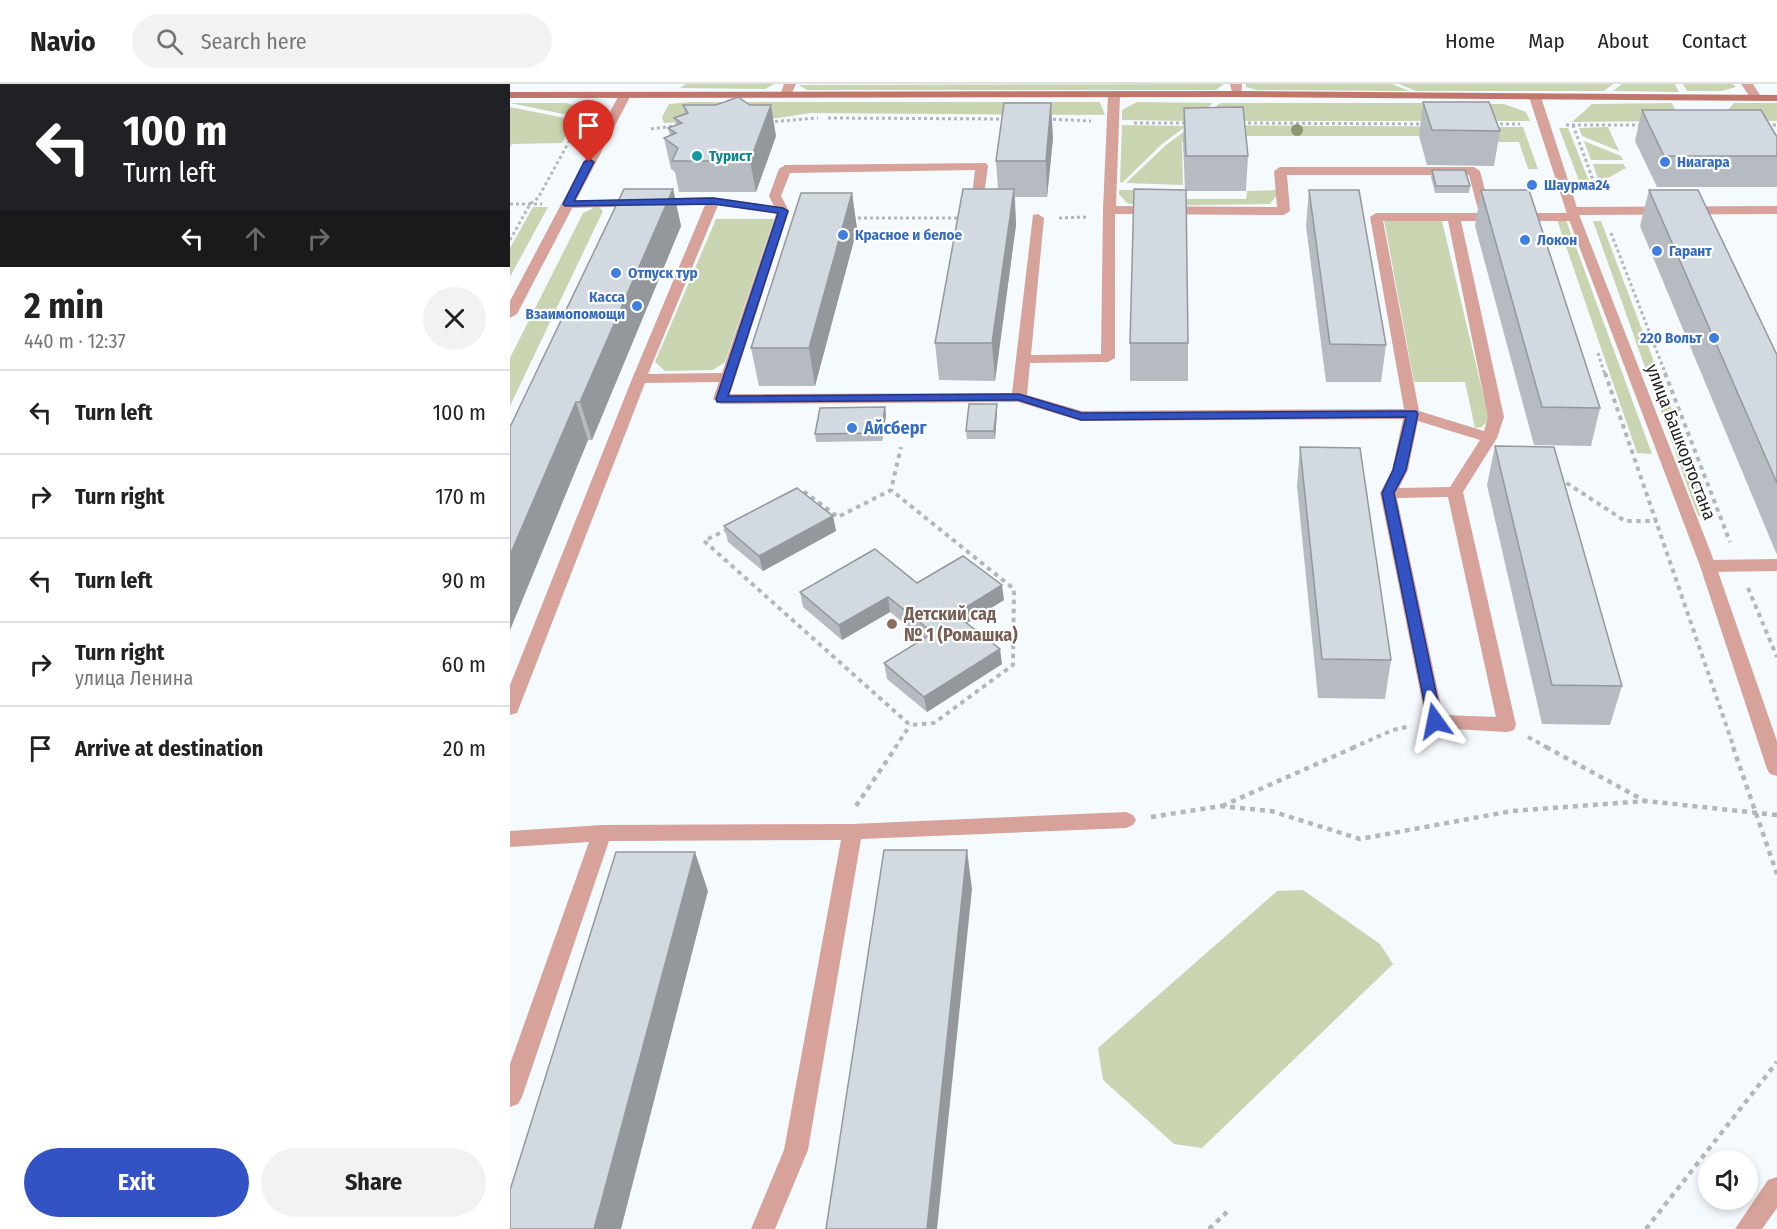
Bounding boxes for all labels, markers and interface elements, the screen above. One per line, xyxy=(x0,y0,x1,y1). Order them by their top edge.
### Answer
search box xyxy=(132,14,552,68)
text: Navio xyxy=(30,25,96,58)
icon: search xyxy=(153,25,186,58)
text: Search here xyxy=(201,28,307,55)
text: Home xyxy=(1445,28,1495,54)
text: Map xyxy=(1528,28,1565,54)
text: About xyxy=(1598,28,1649,54)
text: Contact xyxy=(1682,28,1747,54)
pin xyxy=(563,100,614,162)
text: 100 m xyxy=(123,106,227,156)
icon: left xyxy=(24,108,102,186)
icon: arrive xyxy=(572,109,605,142)
place label: Турист xyxy=(709,147,753,165)
marker: Турист xyxy=(690,149,704,163)
place label: Ниагара xyxy=(1677,153,1730,171)
marker: Ниагара xyxy=(1658,155,1672,169)
text: Turn left xyxy=(123,157,216,189)
place label: Шаурма24 xyxy=(1544,176,1610,194)
marker: Шаурма24 xyxy=(1525,178,1539,192)
icon: left xyxy=(176,222,209,255)
icon: ahead xyxy=(239,222,272,255)
icon: right xyxy=(302,222,335,255)
place label: Красное и белое xyxy=(855,226,962,244)
marker: Красное и белое xyxy=(836,228,850,242)
place label: Локон xyxy=(1537,231,1577,249)
marker: Локон xyxy=(1518,233,1532,247)
place label: Гарант xyxy=(1669,242,1712,260)
marker: Гарант xyxy=(1650,244,1664,258)
place label: Отпуск тур xyxy=(628,264,698,282)
marker: Отпуск тур xyxy=(609,266,623,280)
text: 2 min xyxy=(24,284,104,328)
button: close xyxy=(423,287,486,350)
place label: Касса Взаимопомощи xyxy=(526,288,626,323)
marker: Касса Взаимопомощи xyxy=(630,299,644,313)
text: 440 m · 12:37 xyxy=(24,329,126,353)
place label: 220 Вольт xyxy=(1639,329,1703,347)
marker: 220 Вольт xyxy=(1707,331,1721,345)
street label: улица Башкортостана xyxy=(1641,361,1721,523)
icon: left xyxy=(24,396,57,429)
text: Turn left xyxy=(75,399,153,426)
text: 100 m xyxy=(432,399,486,426)
place label: Айсберг xyxy=(863,417,927,439)
marker: Айсберг xyxy=(845,421,859,435)
icon: right xyxy=(24,480,57,513)
text: Turn right xyxy=(75,483,164,510)
text: 170 m xyxy=(435,483,486,510)
icon: left xyxy=(24,564,57,597)
text: Turn left xyxy=(75,567,153,594)
text: 90 m xyxy=(442,567,486,594)
place label: Детский сад № 1 (Ромашка) xyxy=(903,603,1018,646)
marker: Детский сад № 1 (Ромашка) xyxy=(885,617,899,631)
text: Turn right xyxy=(75,639,164,666)
icon: right xyxy=(24,648,57,681)
text: 60 m xyxy=(442,651,486,678)
text: улица Ленина xyxy=(75,666,193,690)
position arrow xyxy=(1403,689,1467,753)
icon: arrive xyxy=(24,732,57,765)
text: Arrive at destination xyxy=(75,735,263,762)
text: 20 m xyxy=(443,735,486,762)
button: Exit xyxy=(24,1148,249,1217)
button: Share xyxy=(261,1148,486,1217)
map controls xyxy=(1698,1150,1758,1210)
button: sound xyxy=(1698,1150,1758,1210)

